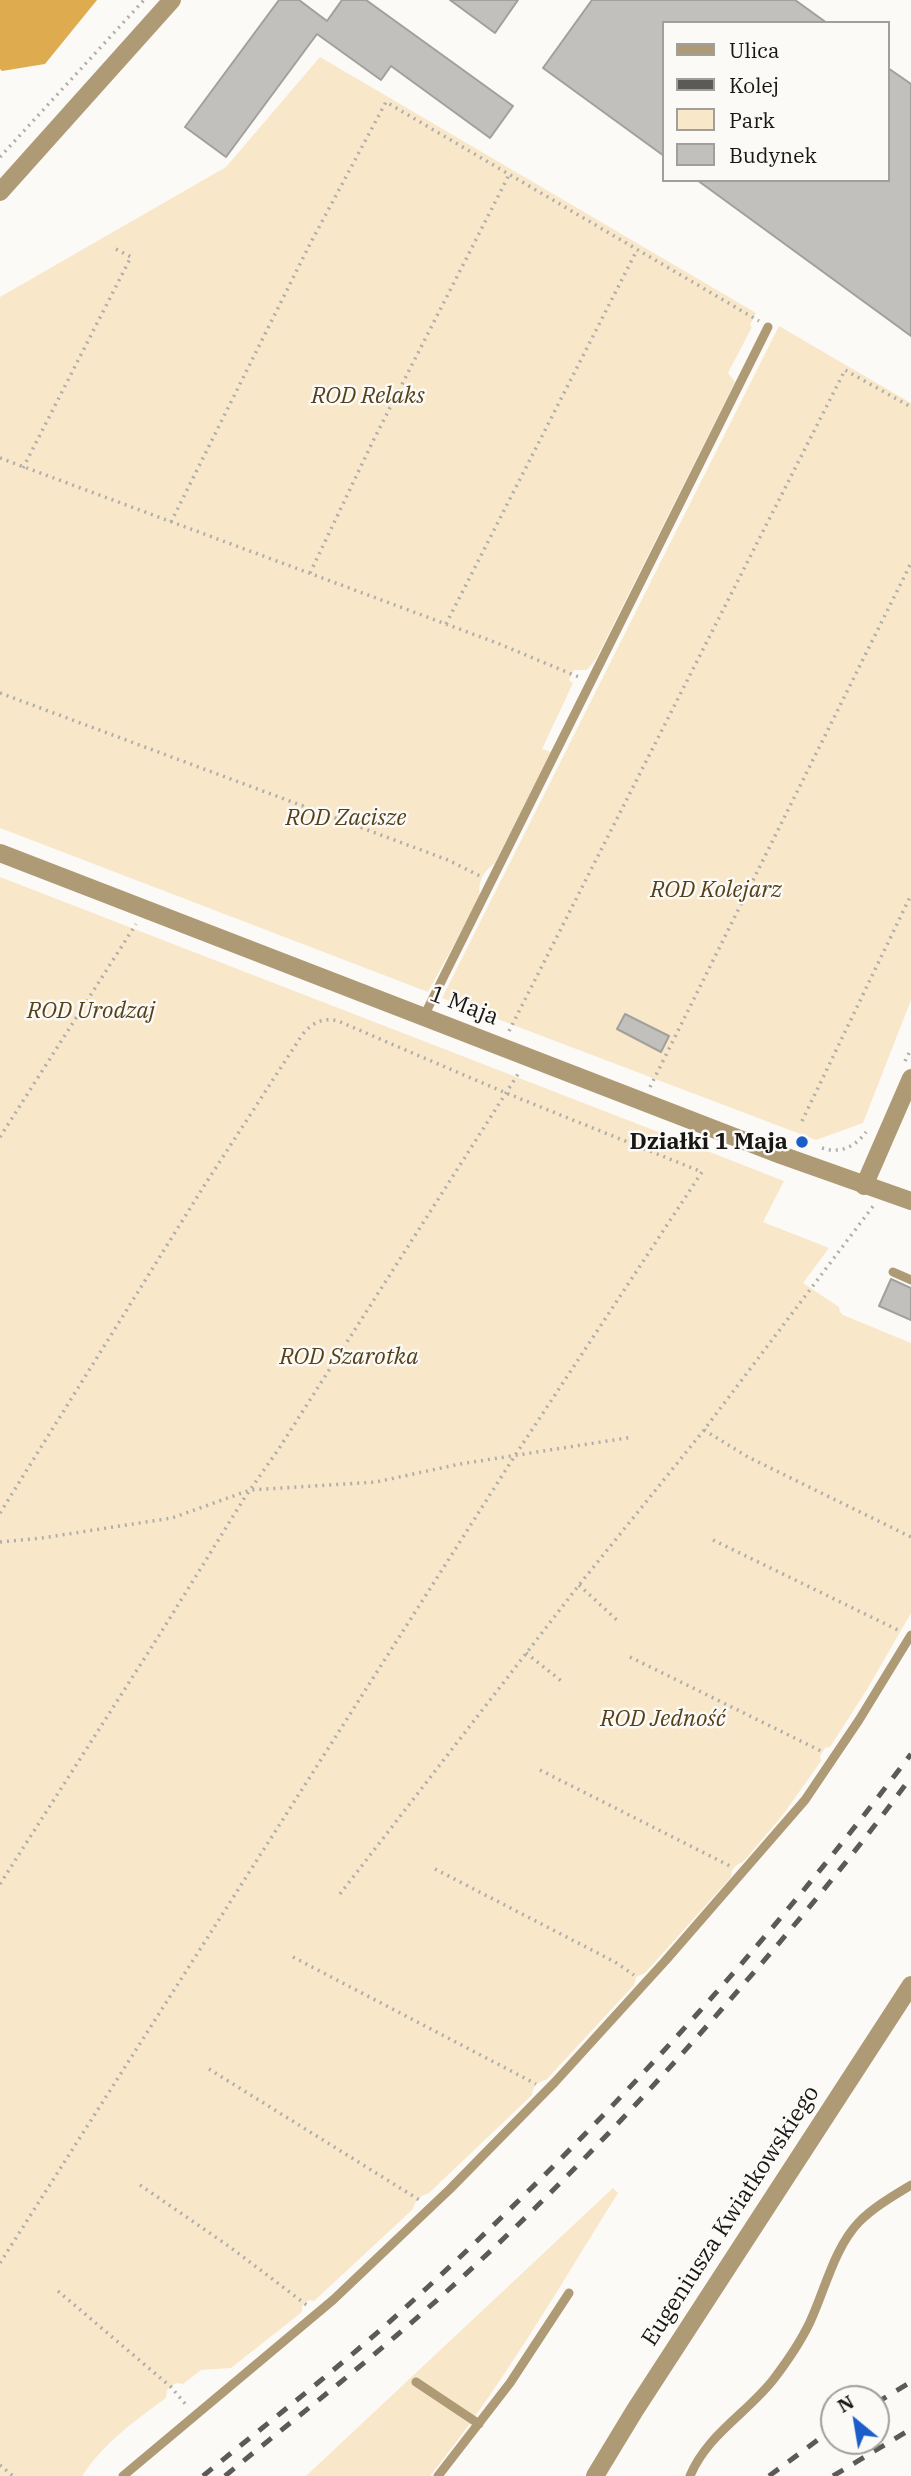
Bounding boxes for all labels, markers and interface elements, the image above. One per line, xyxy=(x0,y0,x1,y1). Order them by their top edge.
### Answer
legend xyxy=(662,21,890,182)
text: Ulica xyxy=(729,36,780,64)
text: Kolej xyxy=(729,71,779,99)
text: Park xyxy=(729,106,775,134)
text: Budynek xyxy=(729,141,817,169)
park label: ROD Relaks xyxy=(311,382,425,410)
park label: ROD Zacisze xyxy=(285,804,407,832)
park label: ROD Kolejarz xyxy=(650,876,782,904)
street label: 1 Maja xyxy=(426,980,502,1032)
park label: ROD Urodzaj xyxy=(27,997,155,1025)
place label: Działki 1 Maja xyxy=(630,1128,788,1156)
marker: Działki 1 Maja xyxy=(794,1134,810,1150)
park label: ROD Szarotka xyxy=(279,1343,419,1371)
park label: ROD Jedność xyxy=(600,1705,726,1733)
street label: Eugeniusza Kwiatkowskiego xyxy=(636,2081,826,2351)
north arrow xyxy=(820,2385,890,2455)
text: N xyxy=(833,2389,858,2418)

